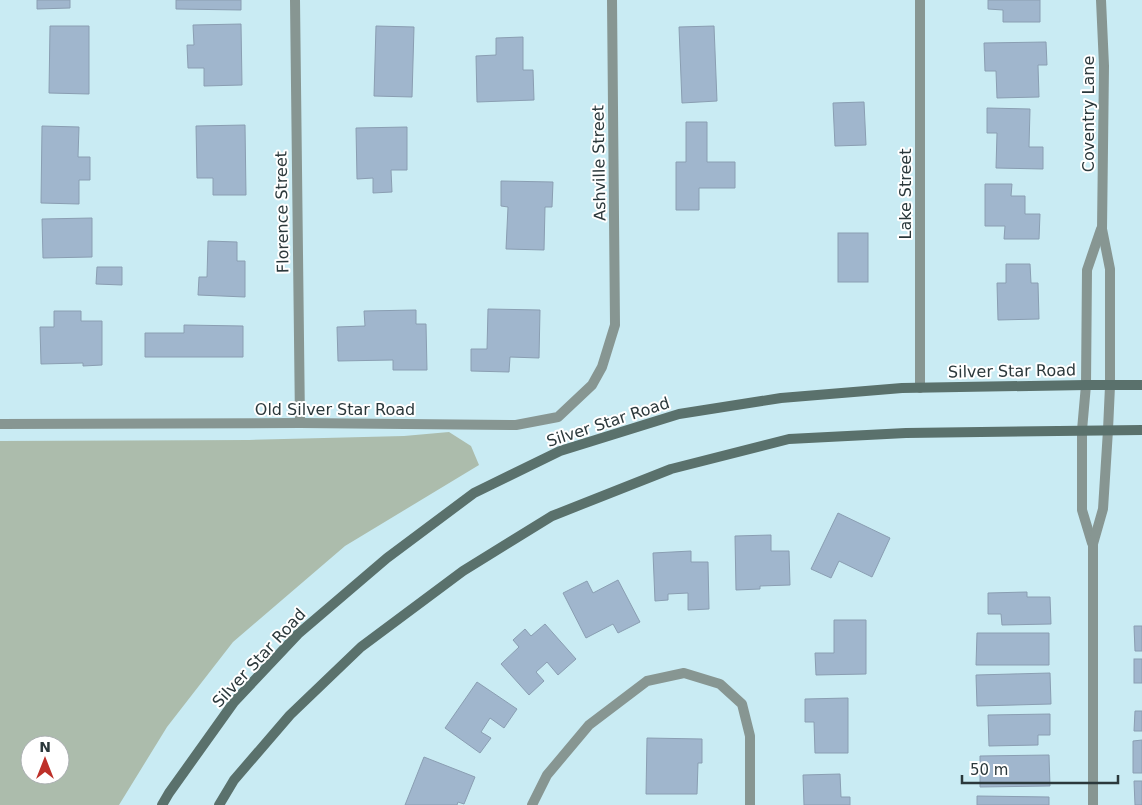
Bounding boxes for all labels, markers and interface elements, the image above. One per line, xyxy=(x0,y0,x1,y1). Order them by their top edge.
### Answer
street label: Coventry Lane xyxy=(1079,56,1098,172)
street label: Ashville Street xyxy=(588,105,610,221)
street label: Lake Street xyxy=(896,149,915,239)
street label: Florence Street xyxy=(271,151,293,273)
street label: Silver Star Road xyxy=(948,360,1076,382)
street label: Silver Star Road xyxy=(544,393,672,451)
street label: Old Silver Star Road xyxy=(255,400,415,419)
street label: Silver Star Road xyxy=(208,605,310,711)
north arrow xyxy=(20,735,70,785)
text: N xyxy=(39,739,51,755)
scale bar xyxy=(962,752,1118,784)
text: 50 m xyxy=(970,761,1008,779)

